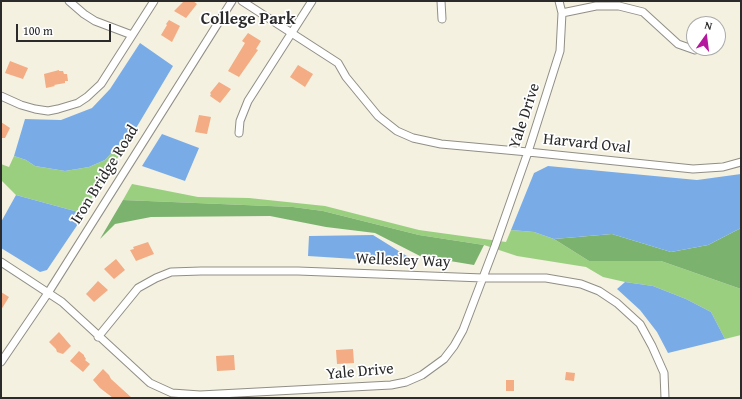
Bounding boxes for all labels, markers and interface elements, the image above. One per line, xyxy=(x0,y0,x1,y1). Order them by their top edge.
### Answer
district label: College Park xyxy=(201,10,295,30)
scale bar xyxy=(18,16,113,42)
north arrow xyxy=(686,16,726,56)
text: N xyxy=(703,17,714,34)
text: 100 m xyxy=(23,22,53,39)
street label: Yale Drive xyxy=(505,81,545,151)
street label: Iron Bridge Road xyxy=(67,122,143,228)
street label: Harvard Oval xyxy=(542,130,632,158)
street label: Wellesley Way xyxy=(355,250,451,272)
street label: Yale Drive xyxy=(325,359,395,385)

